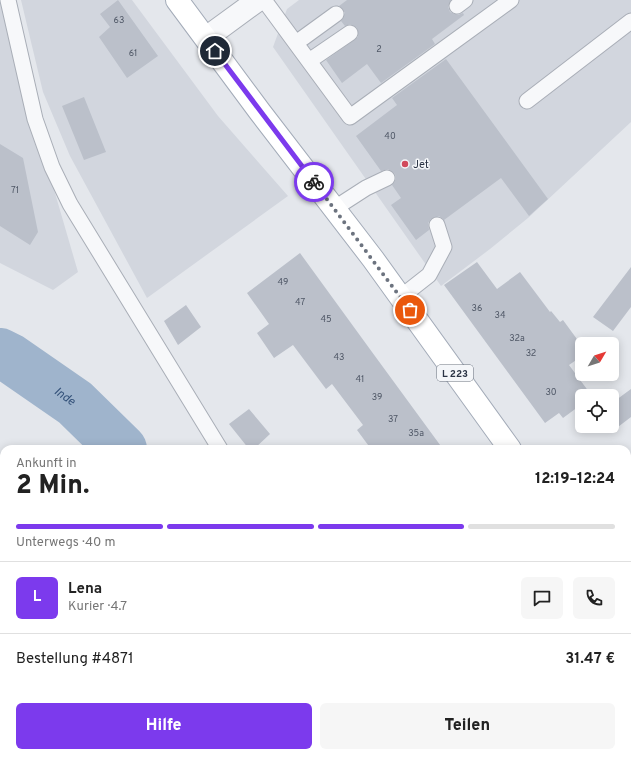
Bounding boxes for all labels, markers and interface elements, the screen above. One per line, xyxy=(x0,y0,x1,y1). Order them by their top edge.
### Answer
house number: 63 xyxy=(114,15,124,26)
pin xyxy=(198,34,232,68)
icon: home xyxy=(204,40,226,62)
house number: 2 xyxy=(376,44,382,55)
house number: 61 xyxy=(129,48,137,59)
house number: 40 xyxy=(384,131,396,142)
place label: Jet xyxy=(413,158,429,172)
marker: Jet xyxy=(400,159,410,169)
courier xyxy=(294,162,334,202)
icon: bike xyxy=(303,171,325,193)
house number: 71 xyxy=(11,185,19,196)
house number: 49 xyxy=(278,277,288,288)
pin xyxy=(393,293,427,327)
house number: 47 xyxy=(295,297,305,308)
icon: bag xyxy=(399,299,421,321)
house number: 36 xyxy=(472,303,482,314)
house number: 34 xyxy=(494,310,506,321)
house number: 45 xyxy=(320,314,332,325)
house number: 32a xyxy=(509,333,525,344)
north arrow xyxy=(575,337,619,381)
map controls xyxy=(575,337,619,433)
house number: 32 xyxy=(526,348,536,359)
house number: 43 xyxy=(333,352,345,363)
road number: L 223 xyxy=(437,365,473,381)
house number: 41 xyxy=(356,374,364,385)
water label: Inde xyxy=(51,384,79,410)
house number: 30 xyxy=(545,387,557,398)
button: locate xyxy=(575,389,619,433)
house number: 39 xyxy=(372,392,382,403)
house number: 37 xyxy=(388,414,398,425)
house number: 35a xyxy=(408,428,424,439)
text: Ankunft in xyxy=(16,456,77,472)
text: 2 Min. xyxy=(16,470,90,503)
text: 12:19–12:24 xyxy=(535,470,615,489)
text: Unterwegs · 40 m xyxy=(16,535,115,551)
button: chat xyxy=(521,577,563,619)
button: phone xyxy=(573,577,615,619)
text: Lena xyxy=(68,580,102,599)
text: L xyxy=(33,588,41,607)
text: Kurier · 4.7 xyxy=(68,599,127,615)
text: Bestellung #4871 xyxy=(16,650,134,669)
text: 31.47 € xyxy=(565,650,615,669)
button: Hilfe xyxy=(16,703,312,749)
button: Teilen xyxy=(320,703,615,749)

